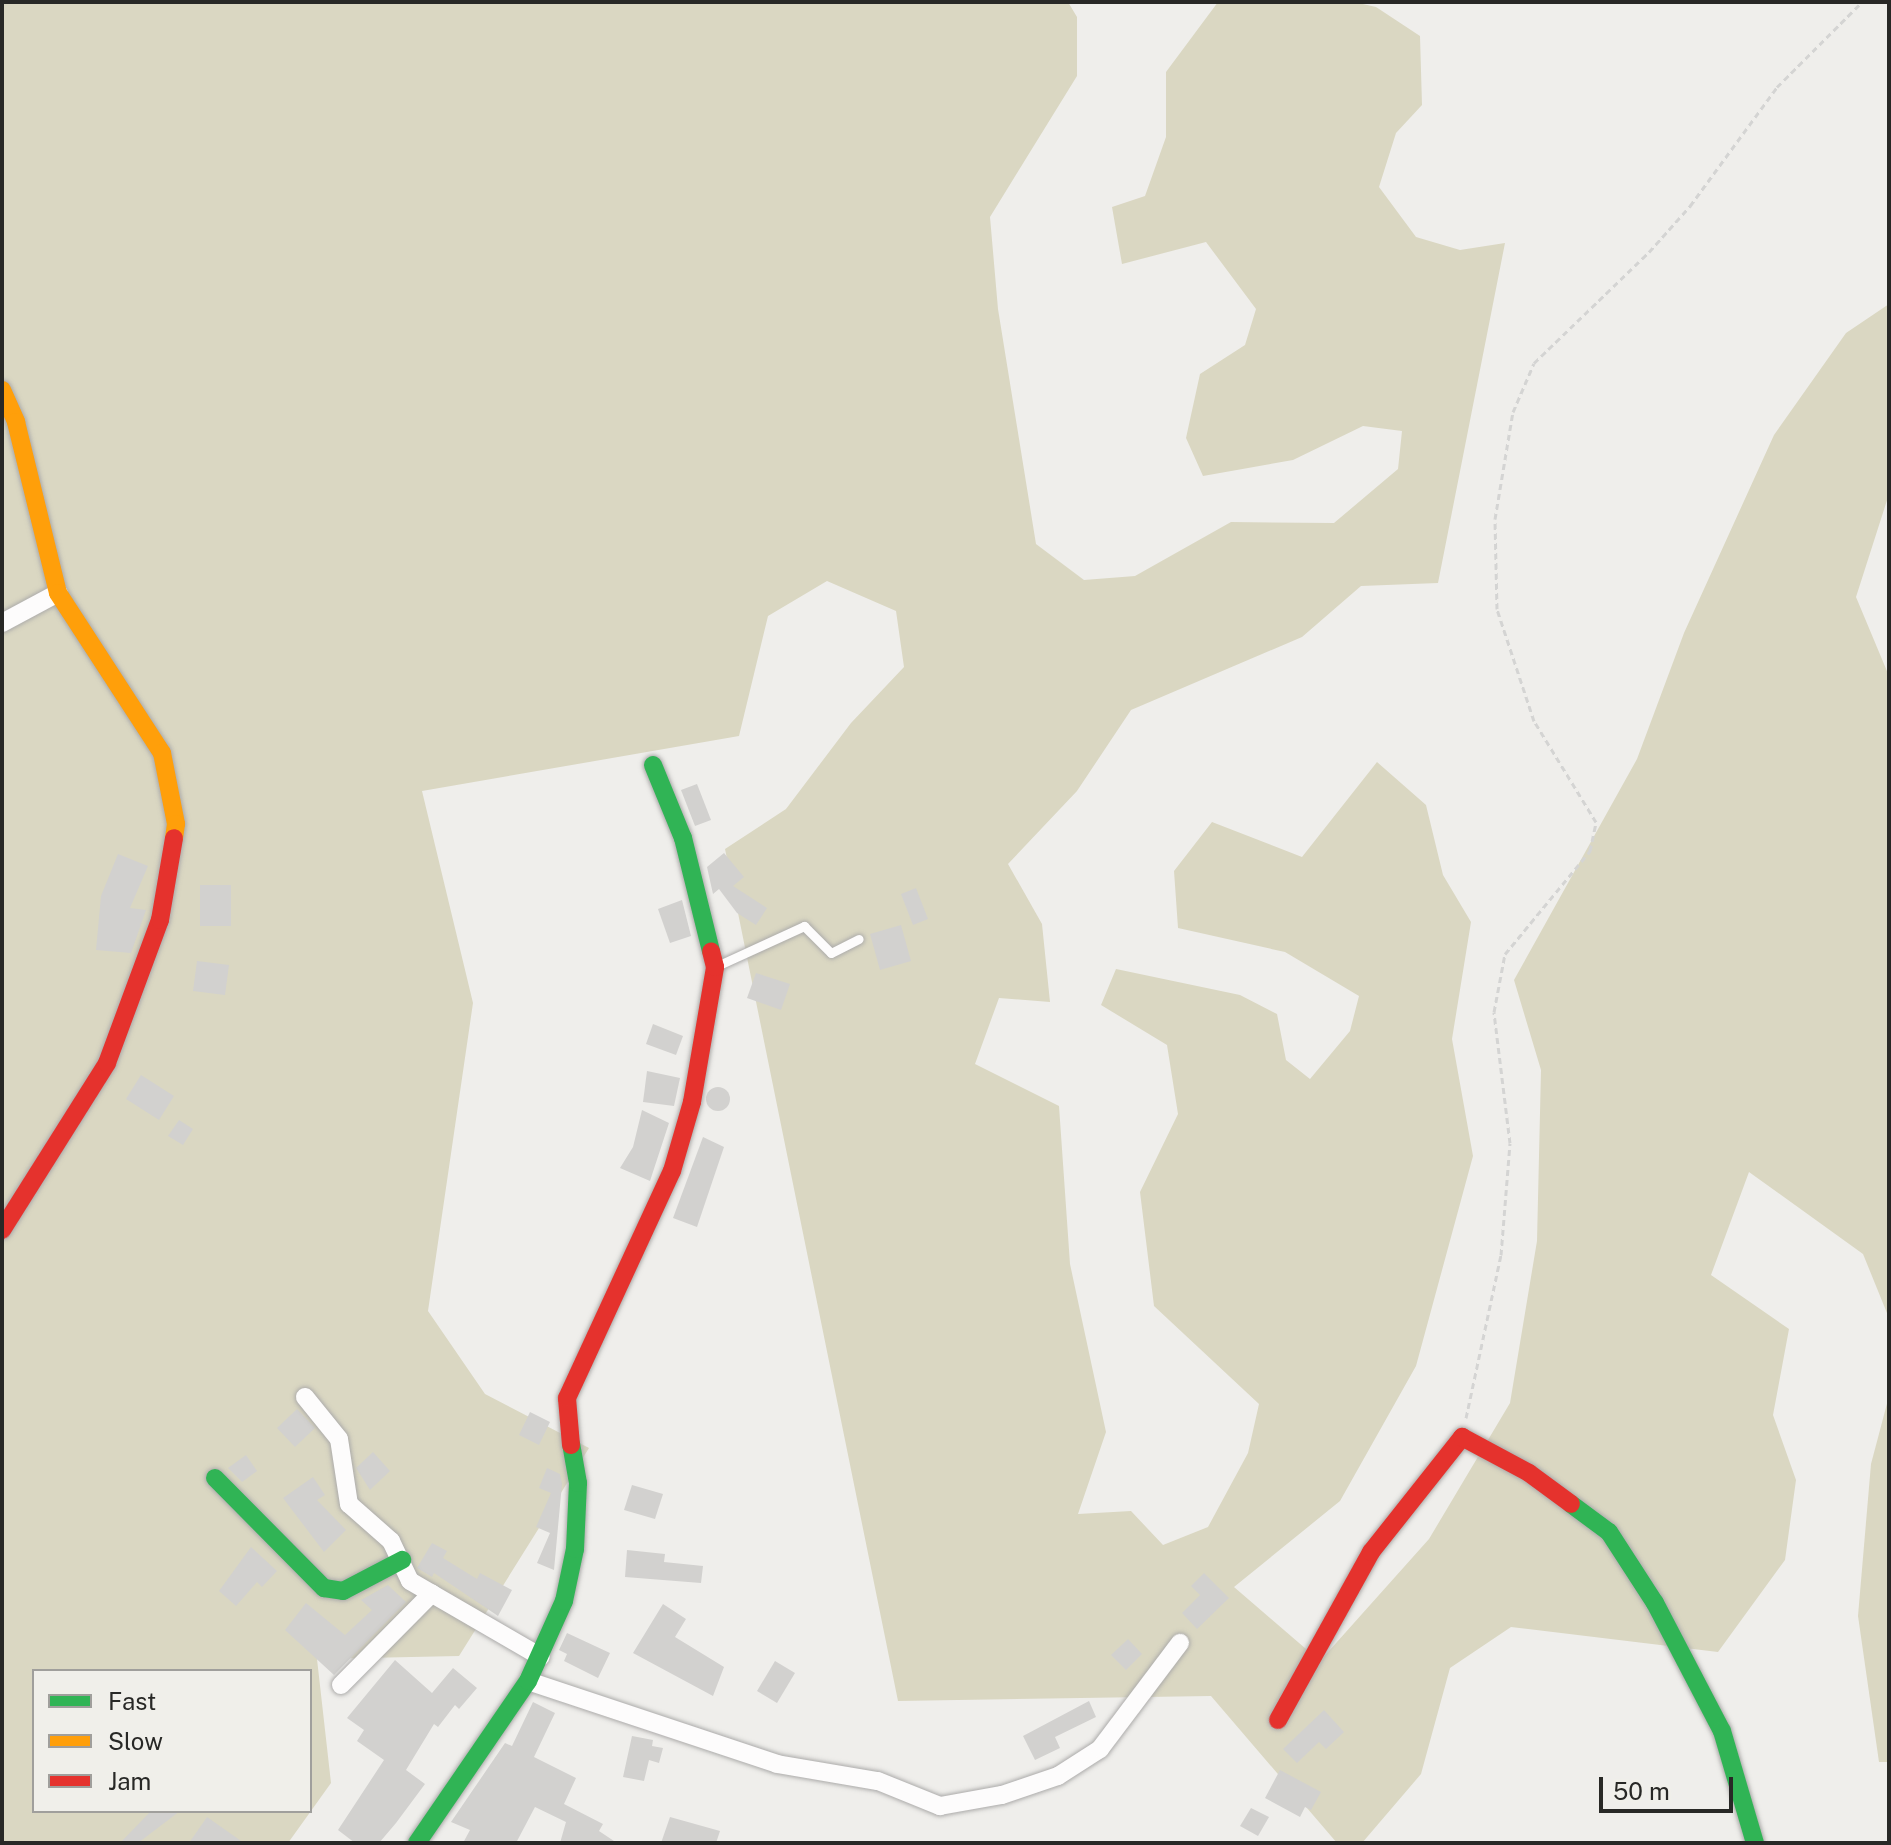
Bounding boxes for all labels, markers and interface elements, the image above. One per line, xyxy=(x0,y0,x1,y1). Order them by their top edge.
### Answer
legend xyxy=(32,1669,312,1813)
text: Fast xyxy=(108,1687,156,1715)
text: Slow xyxy=(108,1727,163,1755)
scale bar xyxy=(1603,1761,1737,1811)
text: Jam xyxy=(108,1767,151,1795)
text: 50 m xyxy=(1613,1777,1670,1805)

